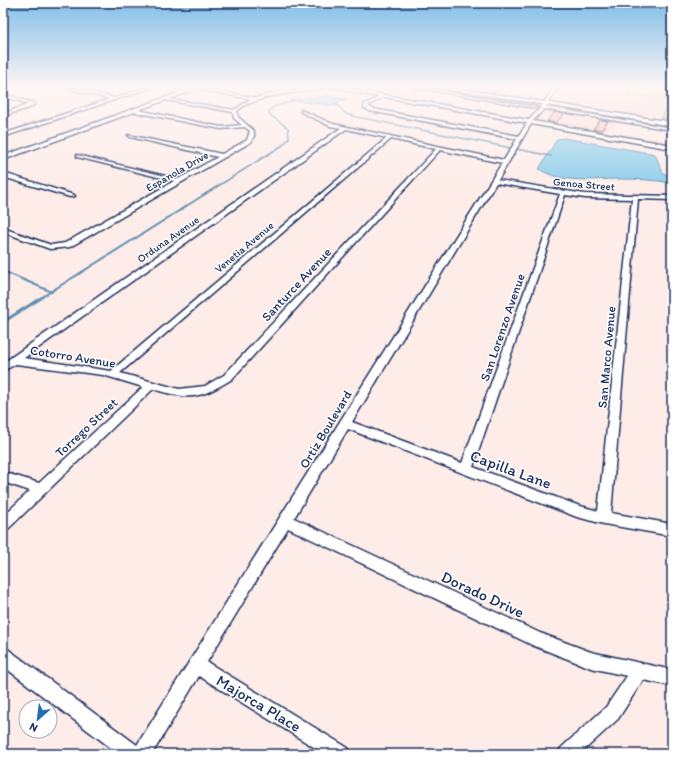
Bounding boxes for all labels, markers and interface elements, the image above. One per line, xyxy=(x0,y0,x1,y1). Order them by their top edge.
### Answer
street label: Espanola Drive xyxy=(144,148,211,195)
street label: Genoa Street xyxy=(552,175,615,194)
street label: Orduna Avenue xyxy=(135,213,202,266)
street label: Venetia Avenue xyxy=(212,219,276,276)
street label: Santurce Avenue xyxy=(258,244,334,324)
street label: San Lorenzo Avenue xyxy=(477,271,528,383)
street label: San Marco Avenue xyxy=(595,305,618,409)
street label: Cotorro Avenue xyxy=(29,342,117,371)
street label: Ortiz Boulevard xyxy=(296,387,355,471)
street label: Torrego Street xyxy=(52,395,121,460)
street label: Capilla Lane xyxy=(468,446,554,493)
street label: Dorado Drive xyxy=(438,567,527,622)
street label: Majorca Place xyxy=(213,671,304,736)
north arrow xyxy=(18,699,58,739)
text: N xyxy=(27,720,40,735)

